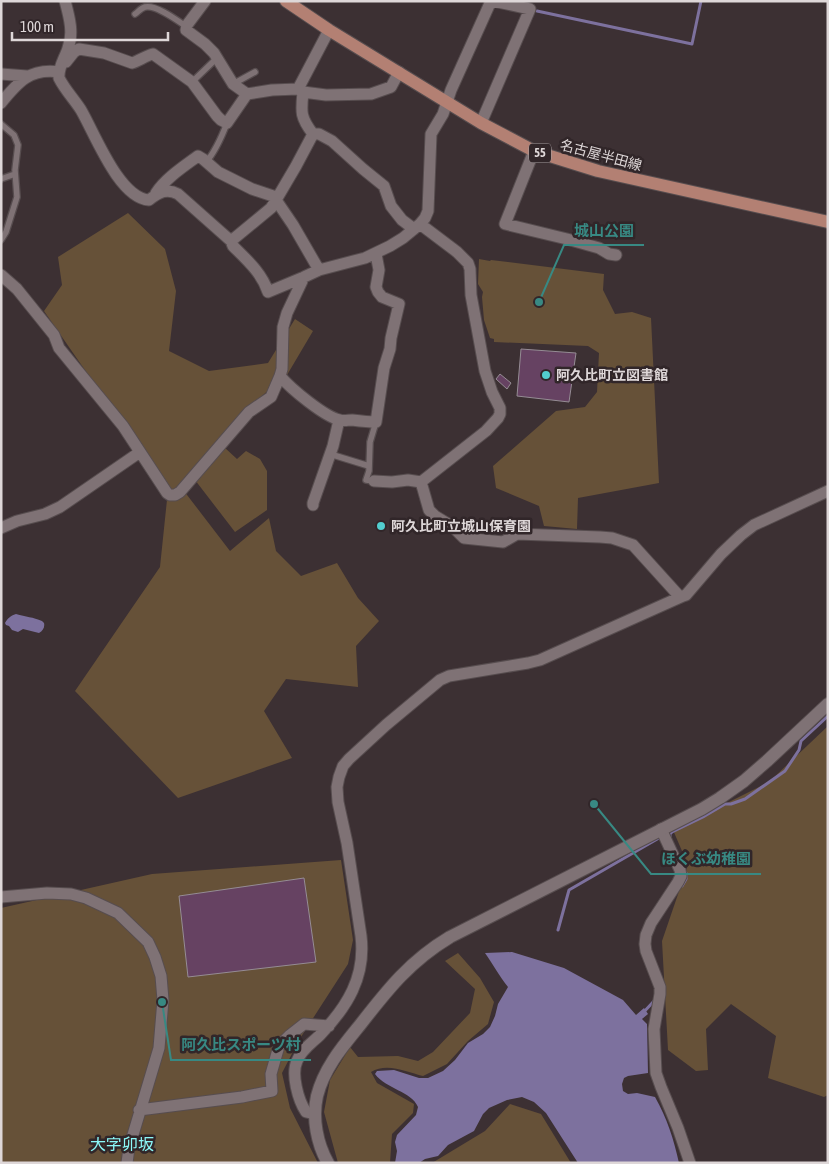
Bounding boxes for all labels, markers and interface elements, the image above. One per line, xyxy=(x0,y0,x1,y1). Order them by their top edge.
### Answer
scale bar xyxy=(12,10,169,42)
text: 100 m xyxy=(20,18,54,35)
street label: 名古屋半田線 xyxy=(558,136,644,174)
road number: 55 xyxy=(529,144,551,162)
callout: 城山公園 xyxy=(564,215,644,245)
text: 城山公園 xyxy=(574,222,634,239)
place label: 阿久比町立図書館 xyxy=(556,367,668,383)
marker: 阿久比町立図書館 xyxy=(540,369,552,381)
place label: 阿久比町立城山保育園 xyxy=(391,518,531,534)
marker: 阿久比町立城山保育園 xyxy=(375,520,387,532)
callout: ほくぶ幼稚園 xyxy=(651,844,761,874)
text: ほくぶ幼稚園 xyxy=(661,850,751,867)
callout: 阿久比スポーツ村 xyxy=(171,1030,311,1060)
text: 阿久比スポーツ村 xyxy=(181,1036,301,1053)
district label: 大字卯坂 xyxy=(90,1135,154,1153)

